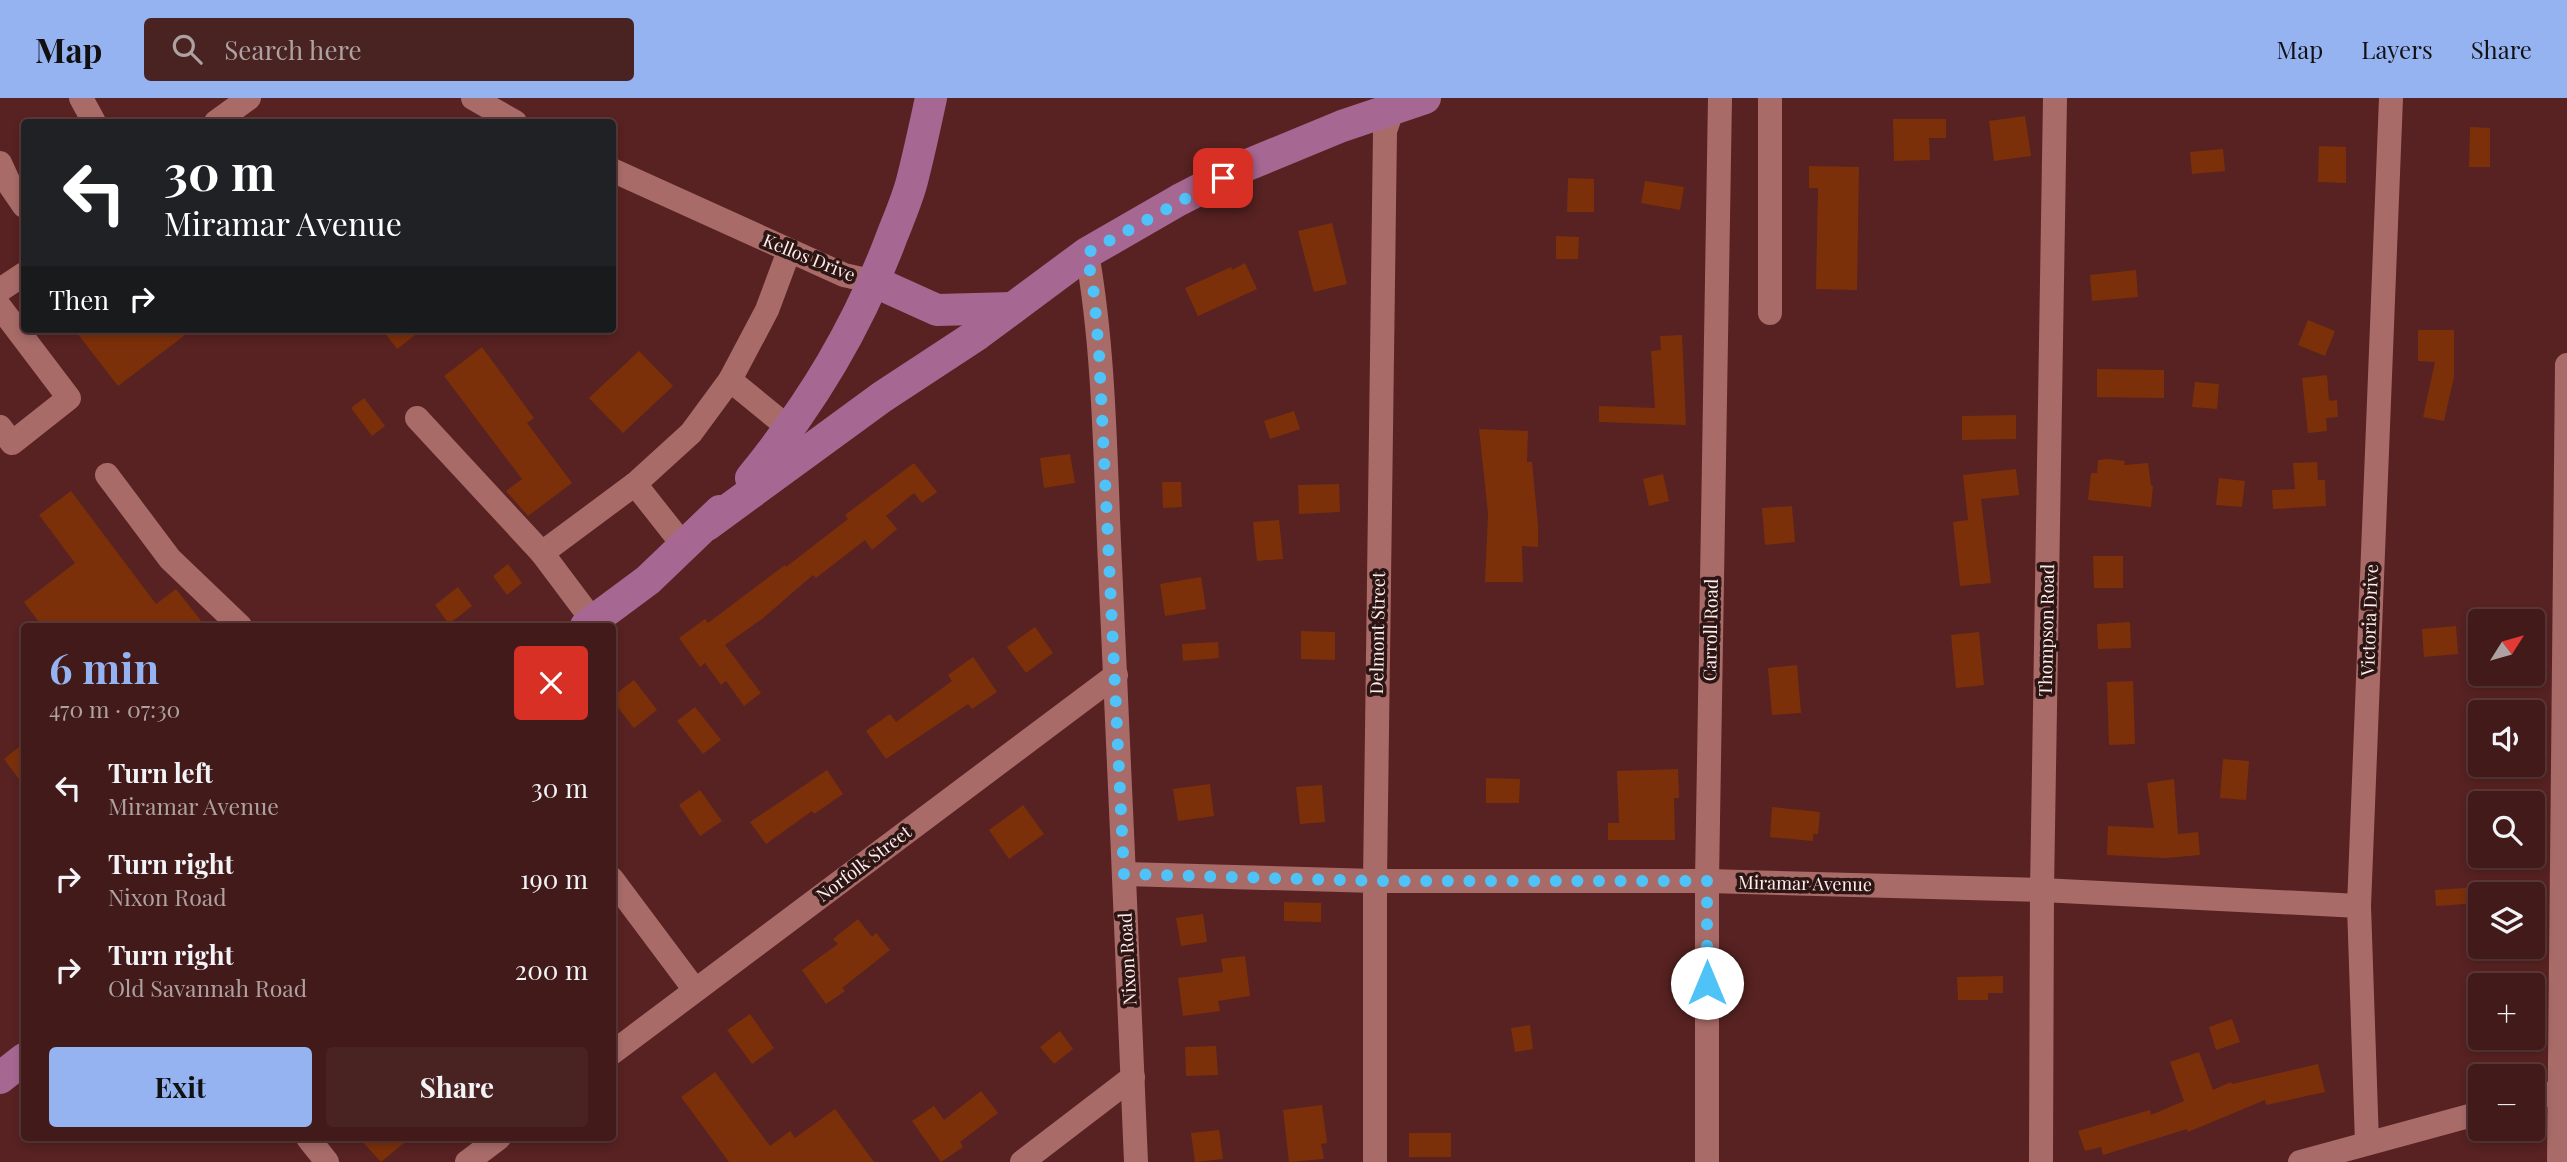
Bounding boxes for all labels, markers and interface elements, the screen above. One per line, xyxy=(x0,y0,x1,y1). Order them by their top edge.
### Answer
search box xyxy=(144,18,634,81)
text: Map xyxy=(35,27,102,71)
icon: search xyxy=(168,30,206,68)
text: Search here xyxy=(224,32,362,67)
text: Map xyxy=(2277,33,2323,65)
text: Layers xyxy=(2361,33,2433,65)
text: Share xyxy=(2471,33,2532,65)
text: 30 m xyxy=(164,138,275,203)
icon: left xyxy=(49,147,140,238)
pin xyxy=(1193,148,1253,208)
icon: arrive xyxy=(1204,159,1242,197)
text: Miramar Avenue xyxy=(164,201,402,244)
street label: Kellos Drive xyxy=(760,228,859,286)
icon: right xyxy=(123,280,161,318)
text: Then xyxy=(49,282,109,317)
street label: Thompson Road xyxy=(2033,563,2059,696)
street label: Victoria Drive xyxy=(2355,564,2383,677)
street label: Delmont Street xyxy=(1364,571,1390,695)
street label: Carroll Road xyxy=(1697,578,1723,681)
north arrow xyxy=(2468,609,2544,686)
map controls xyxy=(2468,609,2545,1141)
text: 6 min xyxy=(49,639,159,695)
button: close xyxy=(514,646,588,720)
text: 470 m · 07:30 xyxy=(49,693,180,724)
button: sound xyxy=(2468,700,2545,777)
text: Turn left xyxy=(108,755,213,790)
icon: left xyxy=(49,769,87,807)
text: 30 m xyxy=(531,770,588,805)
text: Miramar Avenue xyxy=(108,790,279,821)
button: search xyxy=(2468,791,2545,868)
street label: Norfolk Street xyxy=(811,819,916,907)
text: Turn right xyxy=(108,846,234,881)
icon: right xyxy=(49,860,87,898)
text: 190 m xyxy=(520,861,588,896)
street label: Miramar Avenue xyxy=(1738,870,1872,896)
text: Nixon Road xyxy=(108,881,227,912)
button: layers xyxy=(2468,882,2545,959)
street label: Nixon Road xyxy=(1113,912,1141,1006)
text: Turn right xyxy=(108,937,234,972)
position arrow xyxy=(1670,946,1744,1020)
icon: right xyxy=(49,951,87,989)
text: 200 m xyxy=(515,952,588,987)
text: Old Savannah Road xyxy=(108,972,307,1003)
button: + xyxy=(2468,973,2545,1050)
button: Exit xyxy=(49,1047,312,1127)
button: Share xyxy=(326,1047,588,1127)
button: − xyxy=(2468,1064,2545,1141)

